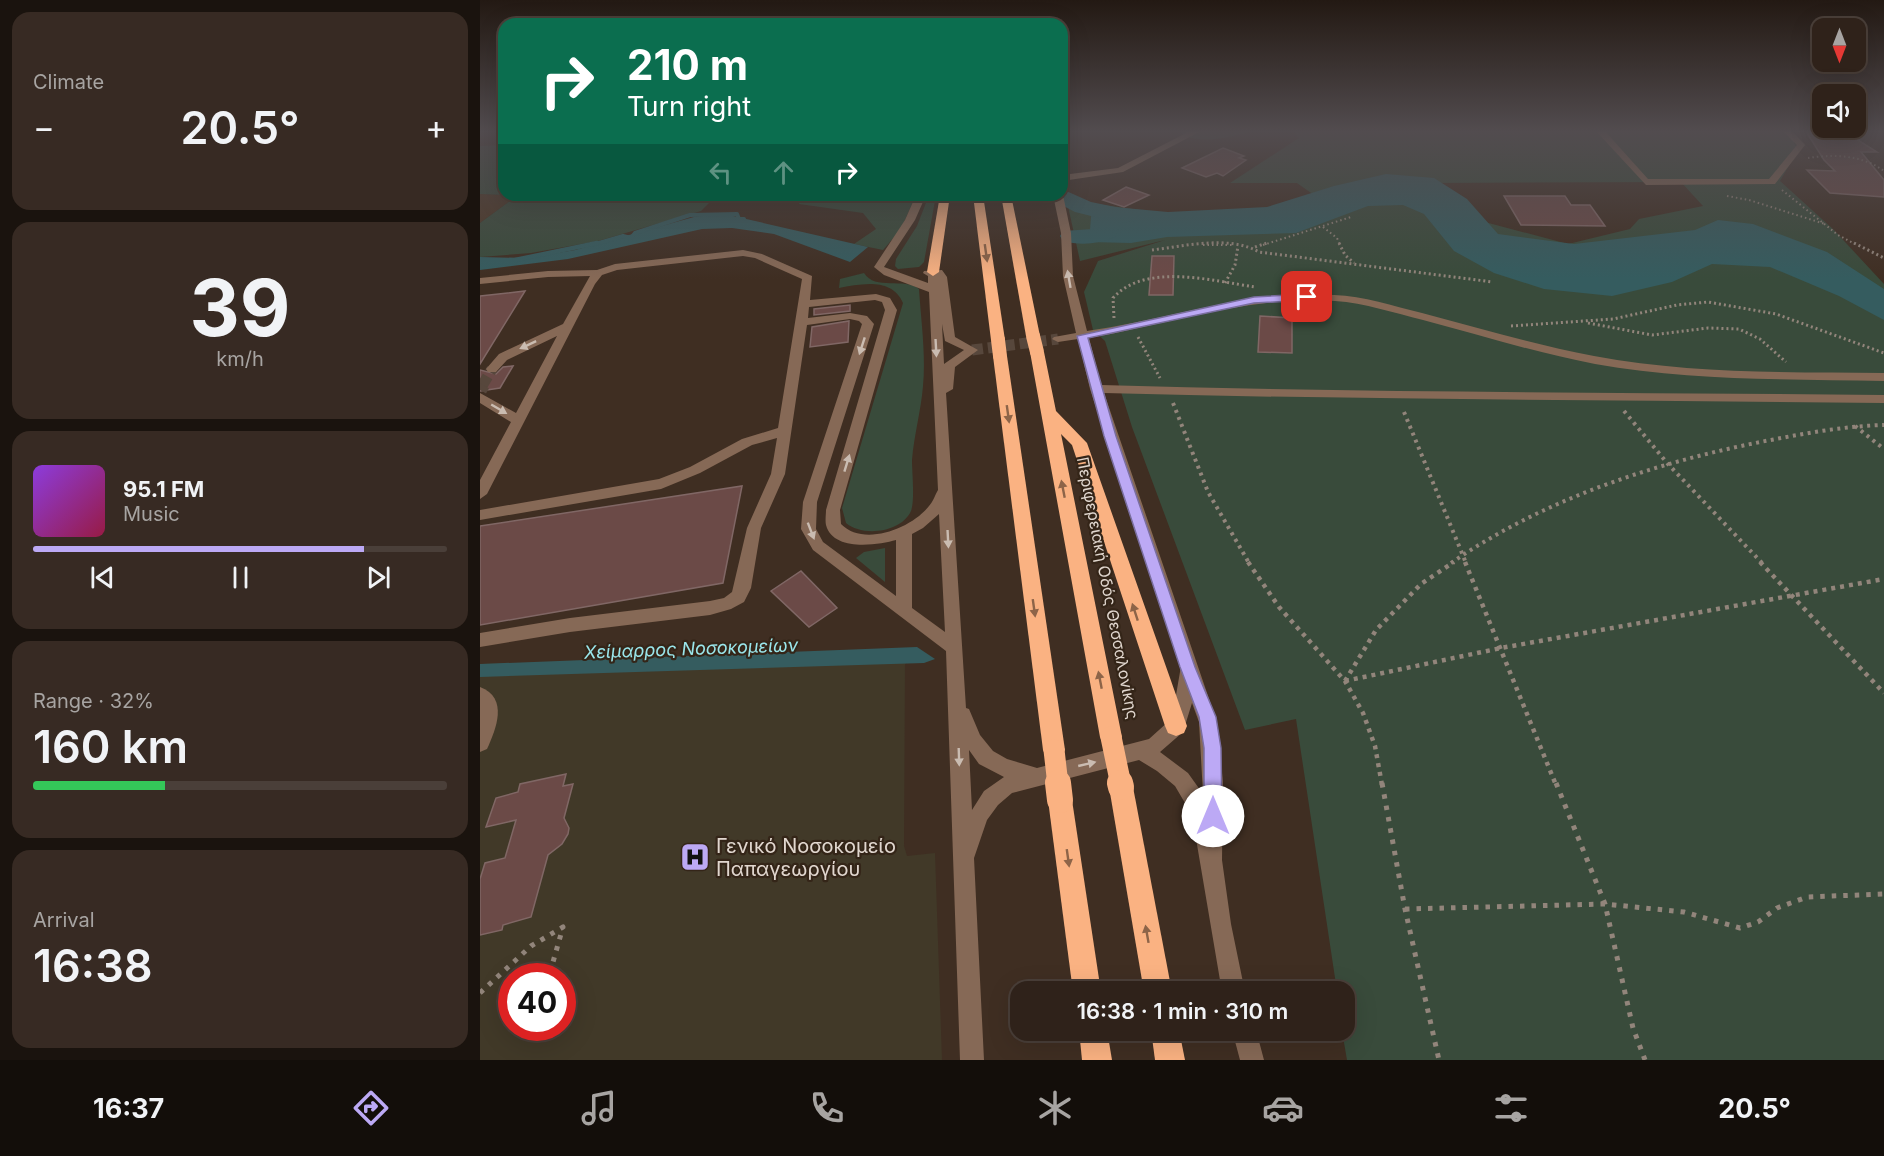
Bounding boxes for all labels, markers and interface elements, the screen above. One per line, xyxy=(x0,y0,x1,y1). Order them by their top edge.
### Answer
north arrow xyxy=(1812,18,1866,72)
map controls xyxy=(1812,18,1866,138)
text: 210 m xyxy=(627,39,748,90)
icon: right xyxy=(528,42,606,120)
text: Climate xyxy=(33,70,104,94)
button: sound xyxy=(1812,84,1866,138)
text: Turn right xyxy=(627,90,751,123)
text: 20.5° xyxy=(180,100,300,155)
text: − xyxy=(33,107,55,147)
text: + xyxy=(425,107,447,147)
icon: left xyxy=(704,156,737,189)
icon: ahead xyxy=(767,156,800,189)
icon: right xyxy=(830,156,863,189)
one-way arrow xyxy=(981,244,990,263)
text: 39 xyxy=(189,260,291,355)
one-way arrow xyxy=(1065,269,1074,288)
pin xyxy=(1281,271,1332,322)
icon: arrive xyxy=(1290,280,1323,313)
one-way arrow xyxy=(857,337,866,355)
one-way arrow xyxy=(519,339,537,349)
one-way arrow xyxy=(931,339,940,358)
text: km/h xyxy=(216,347,264,371)
one-way arrow xyxy=(491,403,507,414)
one-way arrow xyxy=(1003,405,1012,424)
one-way arrow xyxy=(843,454,852,472)
street label: Περιφερειακή Οδός Θεσσαλονίκης xyxy=(1073,455,1143,721)
text: 95.1 FM xyxy=(123,476,204,502)
one-way arrow xyxy=(1058,479,1067,498)
text: Music xyxy=(123,502,180,526)
one-way arrow xyxy=(806,523,816,541)
one-way arrow xyxy=(943,530,952,549)
icon: previous xyxy=(86,561,119,594)
icon: pause xyxy=(224,561,257,594)
icon: next xyxy=(362,561,395,594)
one-way arrow xyxy=(1030,598,1039,617)
one-way arrow xyxy=(1130,603,1139,621)
water label: Χείμαρρος Νοσοκομείων xyxy=(583,634,799,663)
one-way arrow xyxy=(1095,670,1104,689)
text: Range · 32% xyxy=(33,689,154,713)
text: 160 km xyxy=(33,719,188,774)
one-way arrow xyxy=(954,747,964,766)
one-way arrow xyxy=(1078,758,1097,768)
position arrow xyxy=(1181,784,1245,848)
place label: Γενικό Νοσοκομείο Παπαγεωργίου xyxy=(716,834,896,881)
hospital icon: Γενικό Νοσοκομείο Παπαγεωργίου xyxy=(679,841,711,873)
one-way arrow xyxy=(1064,848,1073,867)
text: Arrival xyxy=(33,908,95,932)
one-way arrow xyxy=(1142,924,1151,943)
text: 16:38 xyxy=(33,938,153,993)
speed limit sign: 40 xyxy=(498,963,576,1041)
text: 16:38 · 1 min · 310 m xyxy=(1077,998,1288,1024)
icon: directions xyxy=(350,1087,392,1129)
icon: music xyxy=(578,1087,620,1129)
icon: phone xyxy=(806,1087,848,1129)
icon: climate xyxy=(1034,1087,1076,1129)
icon: car xyxy=(1262,1087,1304,1129)
icon: filters xyxy=(1490,1087,1532,1129)
text: 16:37 xyxy=(93,1092,164,1125)
text: 20.5° xyxy=(1718,1092,1791,1125)

